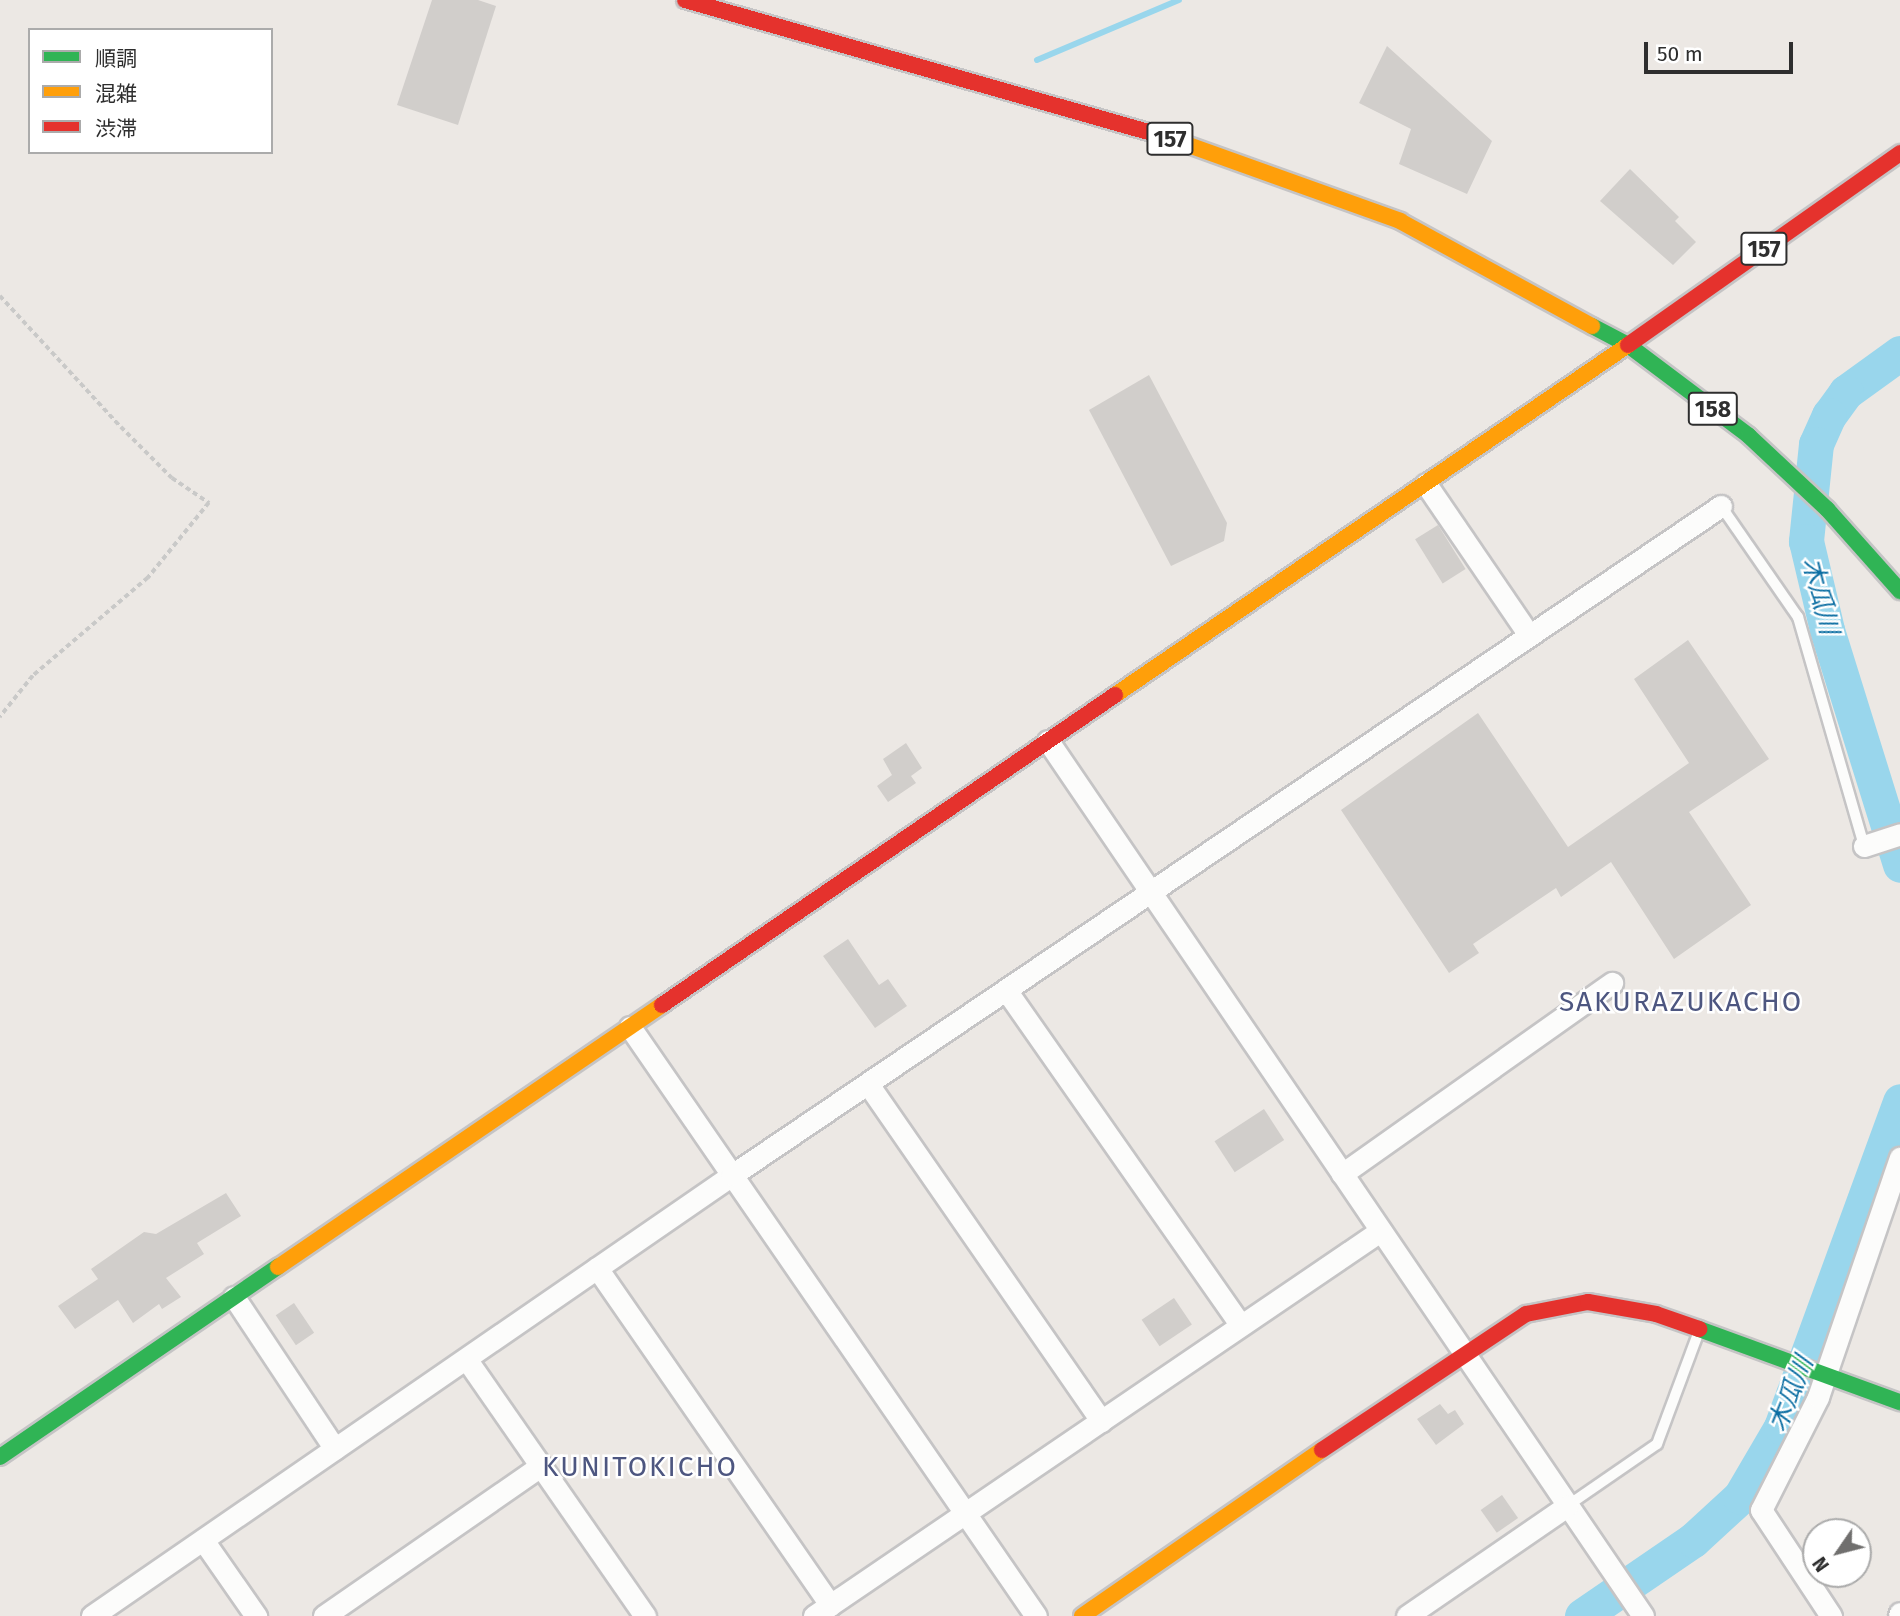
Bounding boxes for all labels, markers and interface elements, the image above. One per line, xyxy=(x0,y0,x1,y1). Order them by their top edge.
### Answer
legend xyxy=(28,28,273,154)
scale bar xyxy=(1648,28,1797,72)
text: 50 m xyxy=(1657,41,1703,67)
text: 順調 xyxy=(95,46,137,72)
text: 混雑 xyxy=(95,81,137,107)
text: 渋滞 xyxy=(95,116,137,142)
road number: 157 xyxy=(1146,120,1194,158)
road number: 157 xyxy=(1740,230,1788,268)
road number: 158 xyxy=(1687,390,1739,428)
water label: 木瓜川 xyxy=(1795,554,1845,638)
district label: SAKURAZUKACHO xyxy=(1561,985,1801,1019)
water label: 木瓜川 xyxy=(1762,1352,1820,1436)
district label: KUNITOKICHO xyxy=(543,1450,737,1484)
north arrow xyxy=(1802,1518,1872,1588)
text: N xyxy=(1808,1552,1834,1576)

